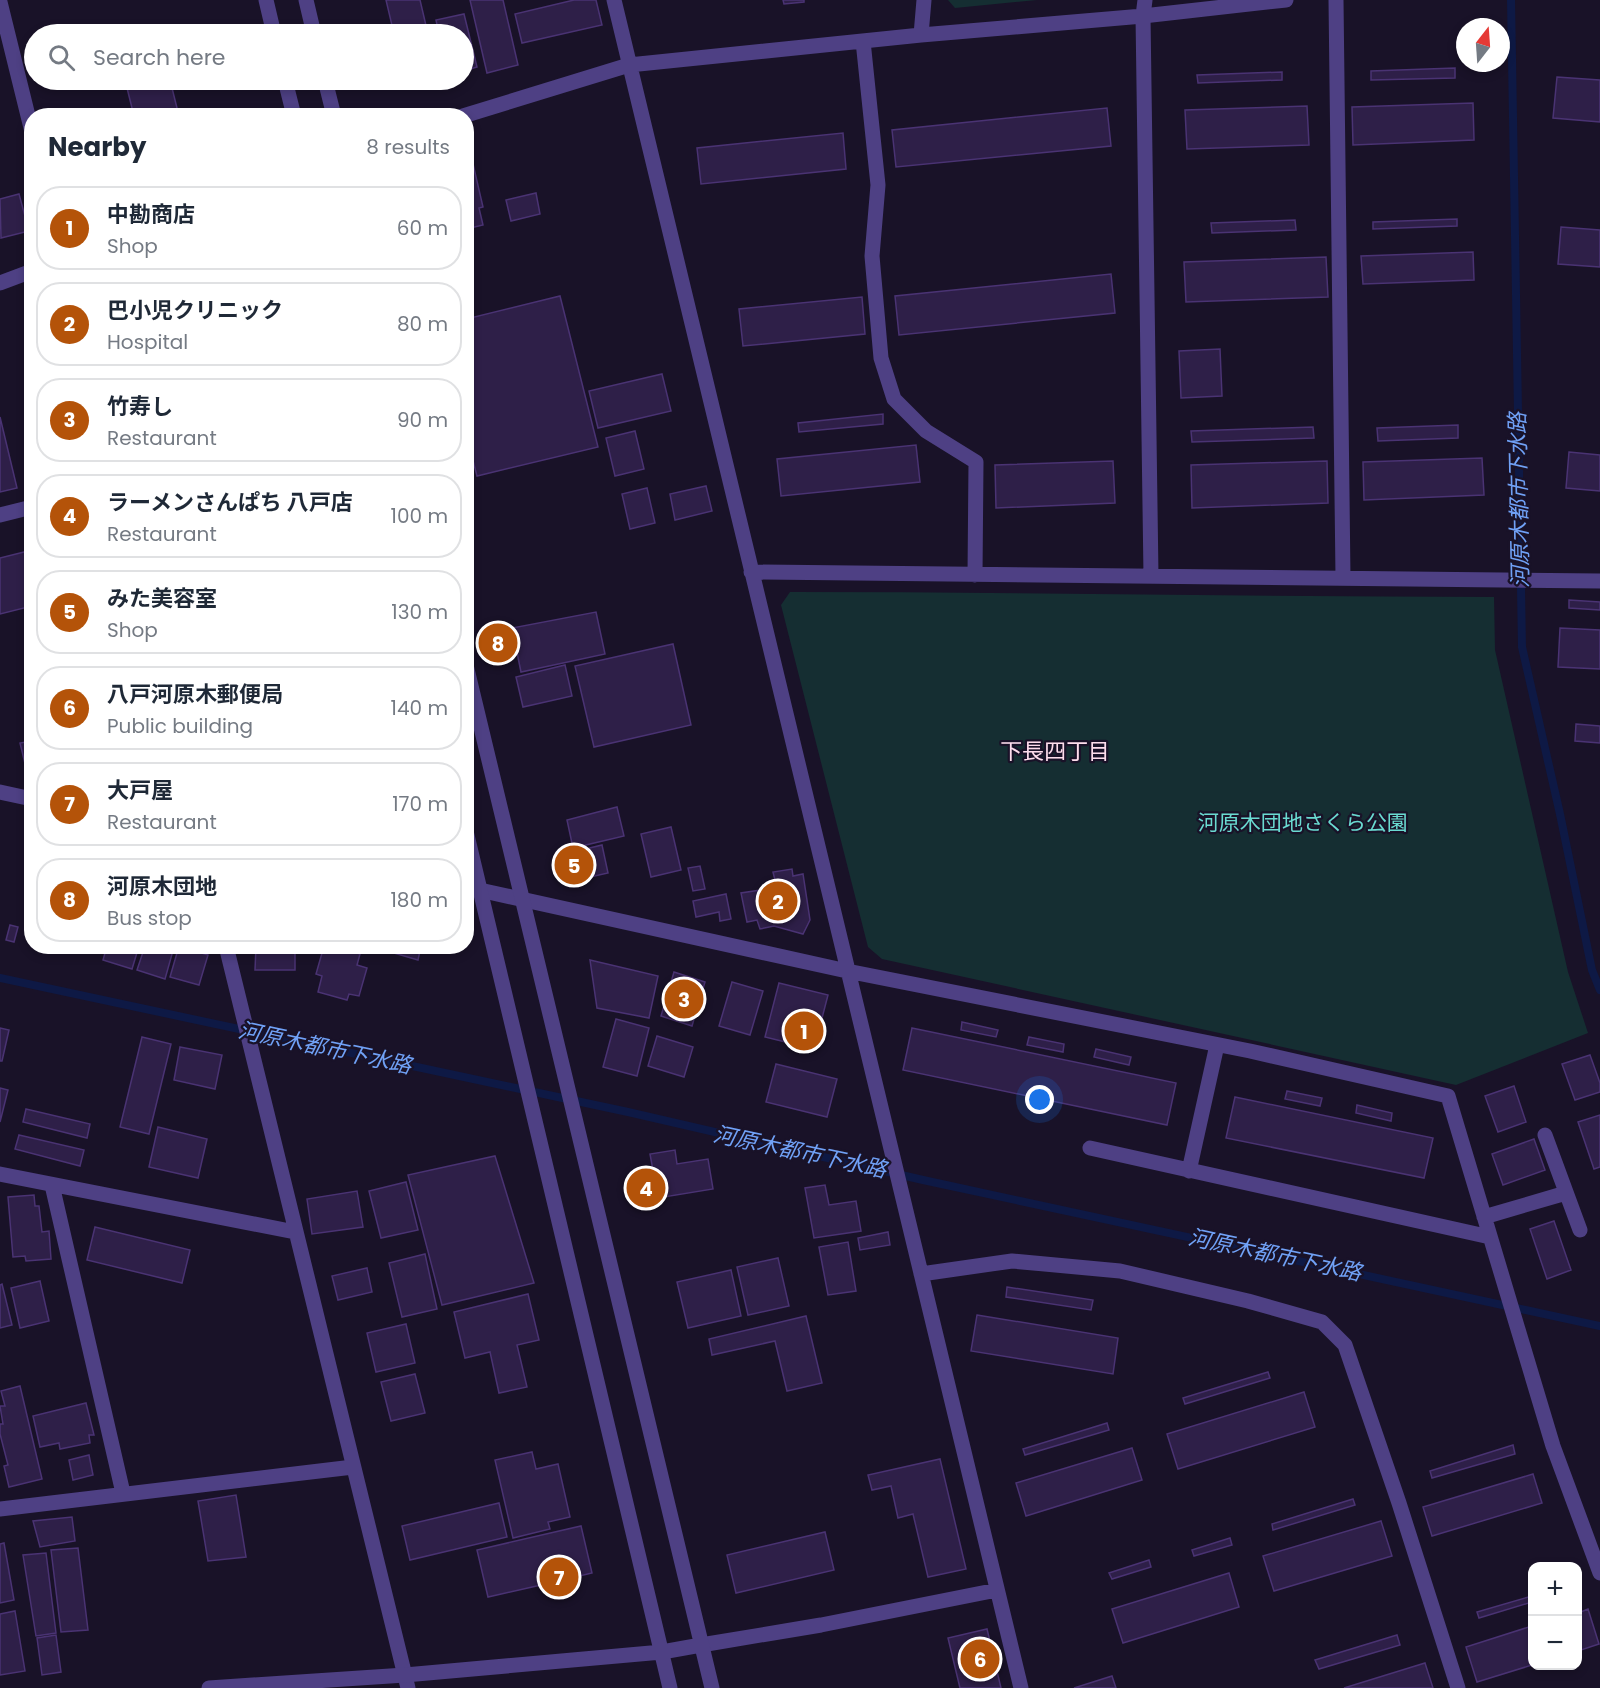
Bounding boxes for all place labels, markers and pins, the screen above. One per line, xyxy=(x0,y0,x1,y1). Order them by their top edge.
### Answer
pin: 8 xyxy=(478,620,518,666)
pin: 5 xyxy=(554,842,594,888)
pin: 2 xyxy=(758,878,798,924)
pin: 3 xyxy=(664,976,704,1022)
pin: 1 xyxy=(784,1008,824,1054)
pin: 4 xyxy=(626,1166,666,1210)
pin: 7 xyxy=(540,1554,578,1600)
pin: 6 xyxy=(960,1636,1000,1682)

